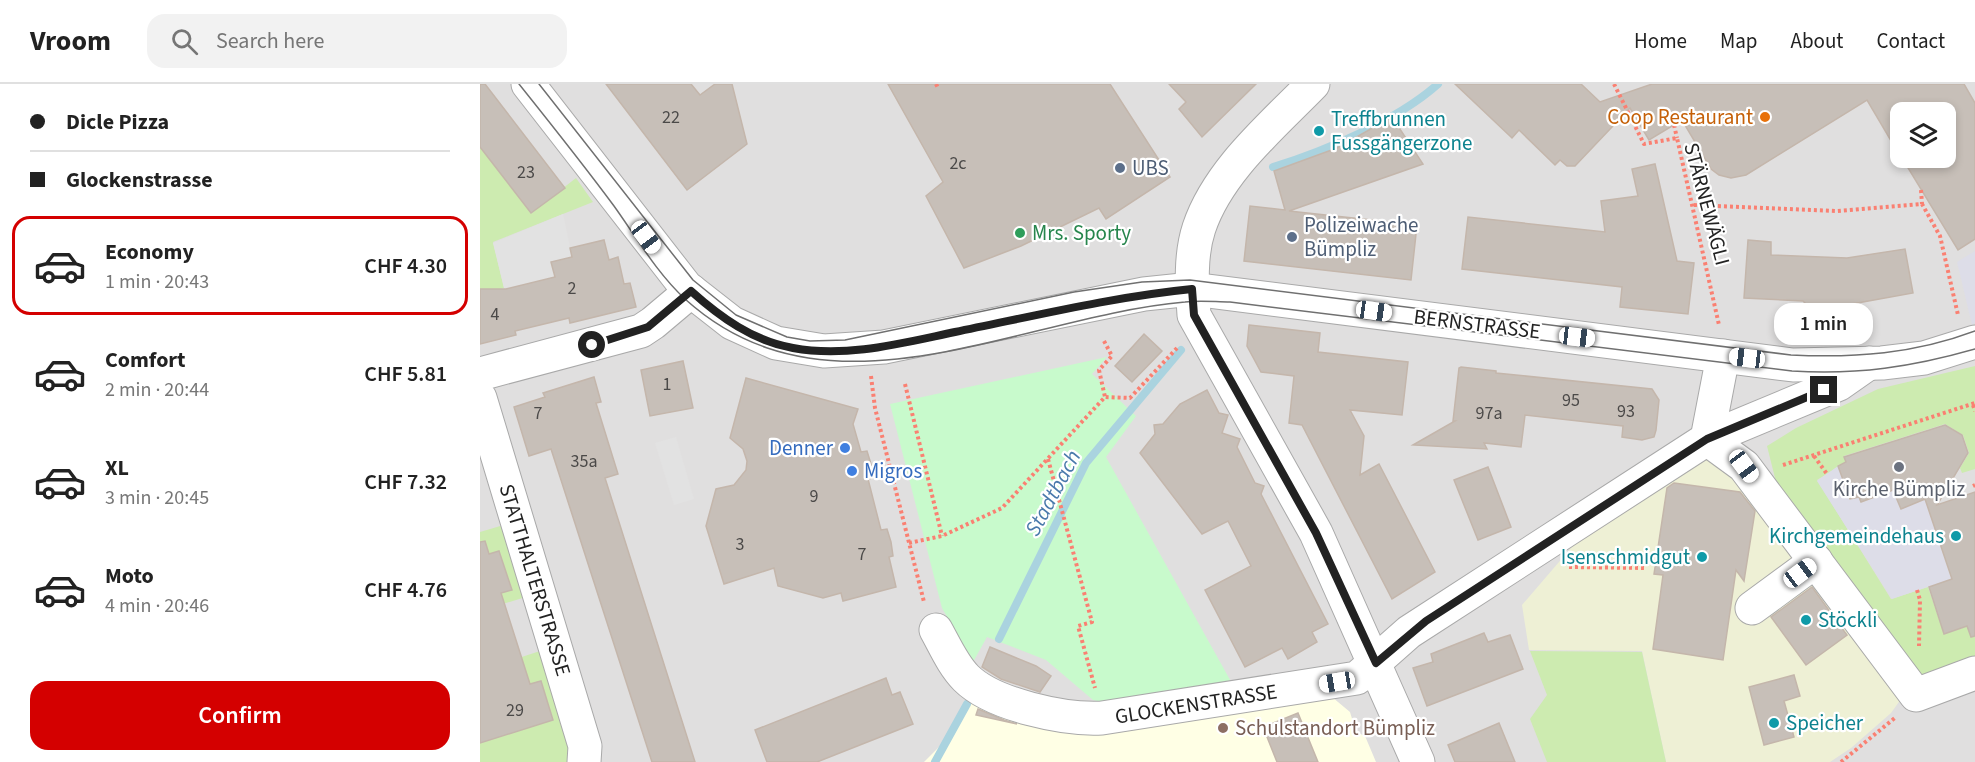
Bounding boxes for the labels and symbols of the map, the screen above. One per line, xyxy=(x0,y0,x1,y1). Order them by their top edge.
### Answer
place label: Coop Restaurant xyxy=(1607,102,1753,132)
place label: Treffbrunnen Fussgängerzone xyxy=(1331,104,1472,158)
house number: 22 xyxy=(662,105,680,130)
marker: Coop Restaurant xyxy=(1758,110,1772,124)
marker: Treffbrunnen Fussgängerzone xyxy=(1312,124,1326,138)
street label: STÄRNEWÄGLI xyxy=(1676,139,1738,269)
house number: 2c xyxy=(949,151,967,176)
place label: UBS xyxy=(1132,153,1169,183)
house number: 23 xyxy=(517,160,535,185)
marker: UBS xyxy=(1113,161,1127,175)
place label: Polizeiwache Bümpliz xyxy=(1304,210,1418,264)
car xyxy=(628,217,664,257)
place label: Mrs. Sporty xyxy=(1032,218,1131,248)
marker: Mrs. Sporty xyxy=(1013,226,1027,240)
marker: Polizeiwache Bümpliz xyxy=(1285,230,1299,244)
house number: 2 xyxy=(568,276,577,301)
car xyxy=(1355,300,1393,322)
street label: BERNSTRASSE xyxy=(1412,301,1542,347)
house number: 4 xyxy=(491,302,500,327)
callout: 1 min xyxy=(1774,303,1874,345)
car xyxy=(1558,326,1596,348)
route start xyxy=(578,331,605,358)
car xyxy=(1728,347,1766,369)
house number: 1 xyxy=(663,372,671,397)
route end xyxy=(1810,376,1837,403)
house number: 95 xyxy=(1562,388,1580,413)
house number: 93 xyxy=(1617,399,1635,424)
house number: 7 xyxy=(534,401,543,426)
house number: 97a xyxy=(1476,401,1502,426)
place label: Denner xyxy=(769,433,834,463)
marker: Denner xyxy=(838,441,852,455)
water label: Stadtbach xyxy=(1017,444,1089,542)
car xyxy=(1726,446,1762,486)
house number: 35a xyxy=(571,449,597,474)
place label: Migros xyxy=(864,456,922,486)
marker: Kirche Bümpliz xyxy=(1892,460,1906,474)
marker: Migros xyxy=(845,464,859,478)
place label: Kirche Bümpliz xyxy=(1833,474,1965,504)
street label: STATTHALTERSTRASSE xyxy=(492,480,578,680)
house number: 9 xyxy=(810,484,819,509)
place label: Kirchgemeindehaus xyxy=(1769,521,1944,551)
marker: Kirchgemeindehaus xyxy=(1949,529,1963,543)
house number: 3 xyxy=(736,532,745,557)
house number: 7 xyxy=(858,542,867,567)
place label: Isenschmidgut xyxy=(1561,542,1690,572)
marker: Isenschmidgut xyxy=(1695,550,1709,564)
car xyxy=(1780,555,1820,591)
place label: Stöckli xyxy=(1818,605,1877,635)
marker: Stöckli xyxy=(1799,613,1813,627)
car xyxy=(1318,670,1356,694)
street label: GLOCKENSTRASSE xyxy=(1113,676,1279,732)
house number: 29 xyxy=(506,698,524,723)
place label: Speicher xyxy=(1786,708,1864,738)
place label: Schulstandort Bümpliz xyxy=(1235,713,1435,743)
marker: Speicher xyxy=(1767,716,1781,730)
marker: Schulstandort Bümpliz xyxy=(1216,721,1230,735)

